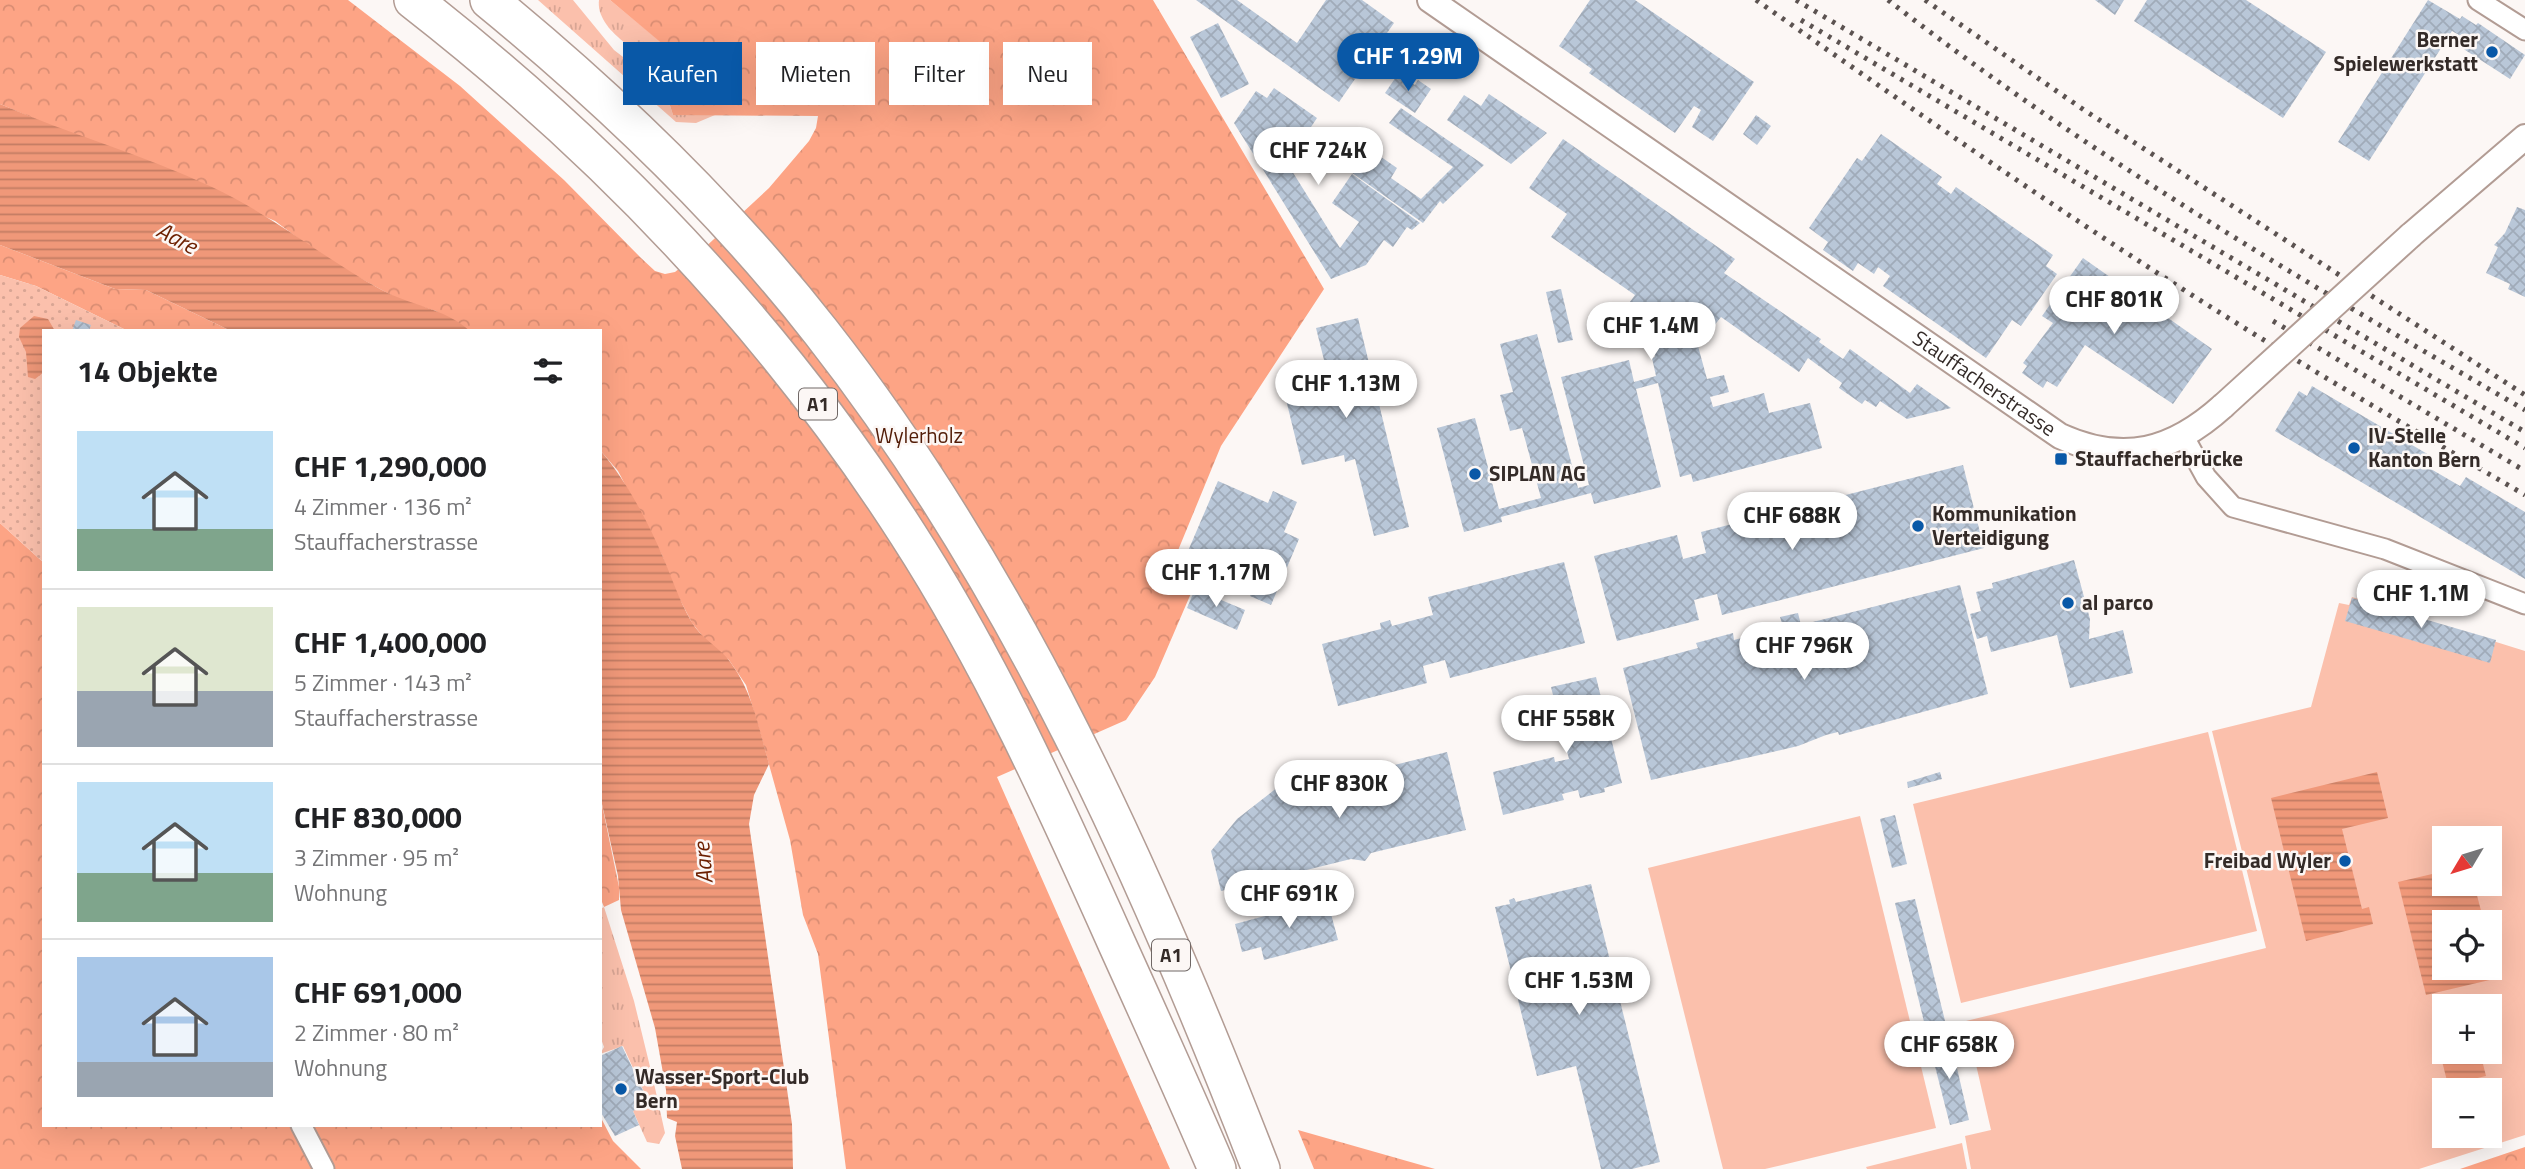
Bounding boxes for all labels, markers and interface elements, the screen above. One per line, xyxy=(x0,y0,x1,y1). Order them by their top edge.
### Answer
place label: Berner Spielewerkstatt xyxy=(2334,23,2478,79)
pin: CHF 1.29M xyxy=(1328,34,1488,93)
text: CHF 1.29M xyxy=(1353,38,1463,73)
chip: Kaufen xyxy=(623,42,742,105)
chip: Mieten xyxy=(756,42,875,105)
chip: Filter xyxy=(889,42,989,105)
chip: Neu xyxy=(1003,42,1092,105)
marker: Berner Spielewerkstatt xyxy=(2484,44,2500,60)
pin: CHF 724K xyxy=(1246,128,1390,187)
text: CHF 724K xyxy=(1269,132,1367,167)
water label: Aare xyxy=(151,212,205,263)
pin: CHF 801K xyxy=(2042,276,2186,336)
text: CHF 801K xyxy=(2065,281,2163,316)
pin: CHF 1.4M xyxy=(1579,302,1723,362)
text: CHF 1.4M xyxy=(1603,307,1699,342)
street label: Stauffacherstrasse xyxy=(1907,322,2063,444)
text: 14 Objekte xyxy=(77,348,218,394)
icon: filters xyxy=(529,352,567,390)
pin: CHF 1.13M xyxy=(1266,360,1426,420)
text: CHF 1.13M xyxy=(1291,365,1401,400)
road number: A1 xyxy=(799,388,837,420)
park label: Wylerholz xyxy=(875,419,963,451)
place label: IV-Stelle Kanton Bern xyxy=(2368,419,2481,475)
marker: IV-Stelle Kanton Bern xyxy=(2346,440,2362,456)
place label: Stauffacherbrücke xyxy=(2075,442,2243,474)
text: CHF 1,290,000 xyxy=(294,443,487,489)
marker: Stauffacherbrücke xyxy=(2053,451,2069,467)
place label: SIPLAN AG xyxy=(1489,457,1586,489)
icon: home xyxy=(133,459,217,543)
marker: SIPLAN AG xyxy=(1467,466,1483,482)
text: 4 Zimmer · 136 m² xyxy=(294,489,472,524)
pin: CHF 688K xyxy=(1720,492,1864,552)
text: CHF 688K xyxy=(1743,497,1841,532)
place label: Kommunikation Verteidigung xyxy=(1932,497,2077,553)
marker: Kommunikation Verteidigung xyxy=(1910,518,1926,534)
text: Stauffacherstrasse xyxy=(294,524,478,559)
pin: CHF 1.17M xyxy=(1136,550,1296,609)
text: CHF 1.17M xyxy=(1161,554,1271,589)
pin: CHF 1.1M xyxy=(2349,570,2493,630)
text: CHF 1.1M xyxy=(2373,575,2469,610)
place label: al parco xyxy=(2082,586,2153,618)
marker: al parco xyxy=(2060,595,2076,611)
text: CHF 1,400,000 xyxy=(294,619,487,665)
pin: CHF 796K xyxy=(1732,622,1876,682)
text: CHF 796K xyxy=(1755,627,1853,662)
icon: home xyxy=(133,635,217,719)
text: 5 Zimmer · 143 m² xyxy=(294,665,472,700)
pin: CHF 558K xyxy=(1494,696,1638,755)
text: Stauffacherstrasse xyxy=(294,700,478,735)
text: CHF 558K xyxy=(1517,700,1615,735)
pin: CHF 830K xyxy=(1267,760,1411,820)
text: CHF 830K xyxy=(1290,765,1388,800)
text: CHF 830,000 xyxy=(294,794,462,840)
icon: home xyxy=(133,810,217,894)
north arrow xyxy=(2432,826,2502,896)
map controls xyxy=(2432,826,2502,1148)
water label: Aare xyxy=(683,839,722,885)
text: 3 Zimmer · 95 m² xyxy=(294,840,459,875)
place label: Freibad Wyler xyxy=(2204,844,2331,876)
marker: Freibad Wyler xyxy=(2337,853,2353,869)
pin: CHF 691K xyxy=(1217,870,1361,930)
text: Wohnung xyxy=(294,875,387,910)
text: CHF 691K xyxy=(1240,875,1338,910)
button: locate xyxy=(2432,910,2502,980)
road number: A1 xyxy=(1152,939,1190,970)
pin: CHF 1.53M xyxy=(1499,958,1659,1017)
text: CHF 1.53M xyxy=(1524,962,1634,997)
text: CHF 691,000 xyxy=(294,969,462,1015)
icon: home xyxy=(133,985,217,1069)
button: + xyxy=(2432,994,2502,1064)
text: 2 Zimmer · 80 m² xyxy=(294,1015,459,1050)
pin: CHF 658K xyxy=(1877,1021,2021,1081)
text: CHF 658K xyxy=(1900,1026,1998,1061)
text: Wohnung xyxy=(294,1050,387,1085)
place label: Wasser-Sport-Club Bern xyxy=(635,1060,809,1116)
button: − xyxy=(2432,1078,2502,1148)
marker: Wasser-Sport-Club Bern xyxy=(613,1081,629,1097)

